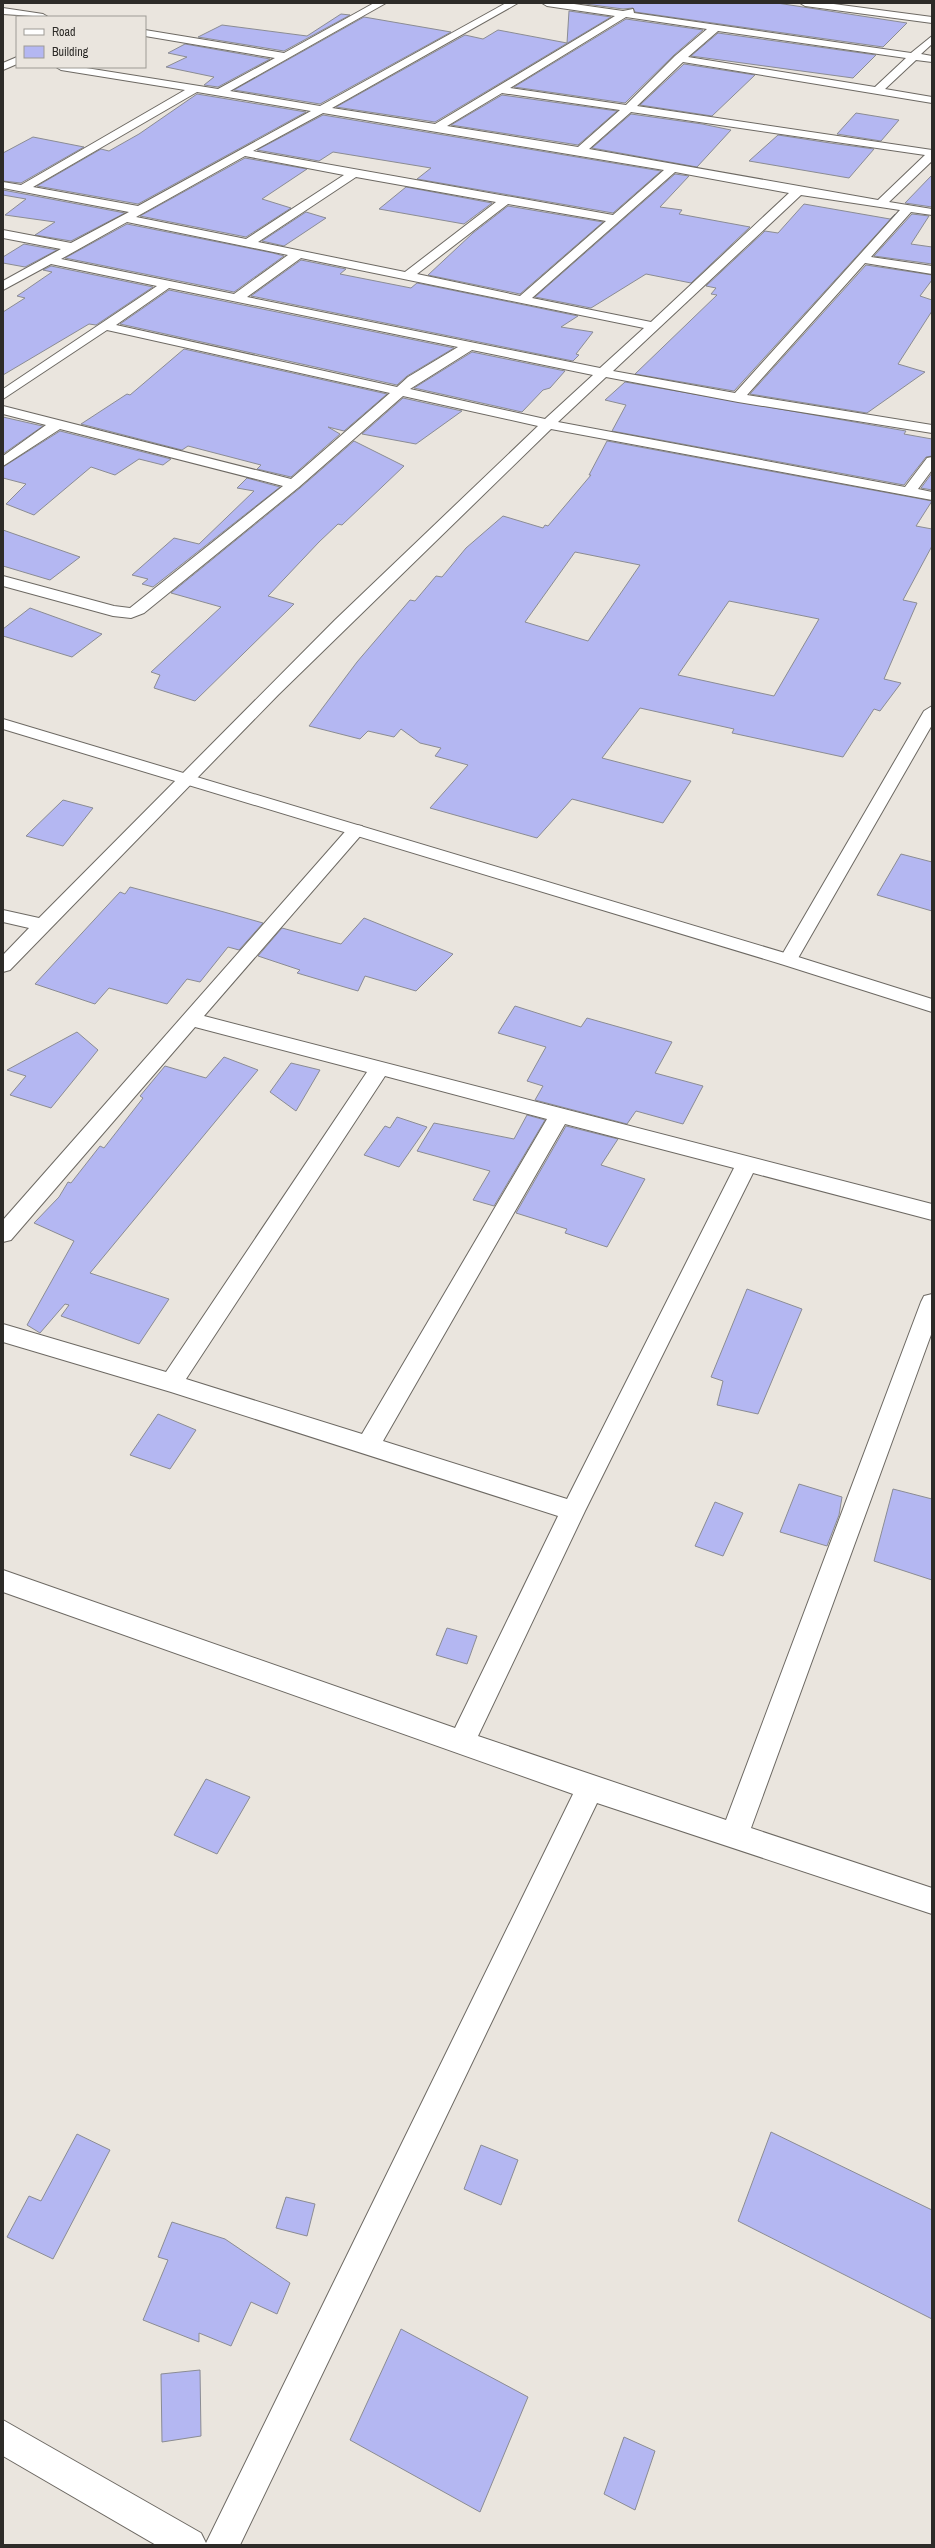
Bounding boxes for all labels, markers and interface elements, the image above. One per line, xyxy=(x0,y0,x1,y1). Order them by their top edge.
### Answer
legend xyxy=(16,16,146,68)
text: Road xyxy=(52,24,76,40)
text: Building xyxy=(52,44,89,60)

